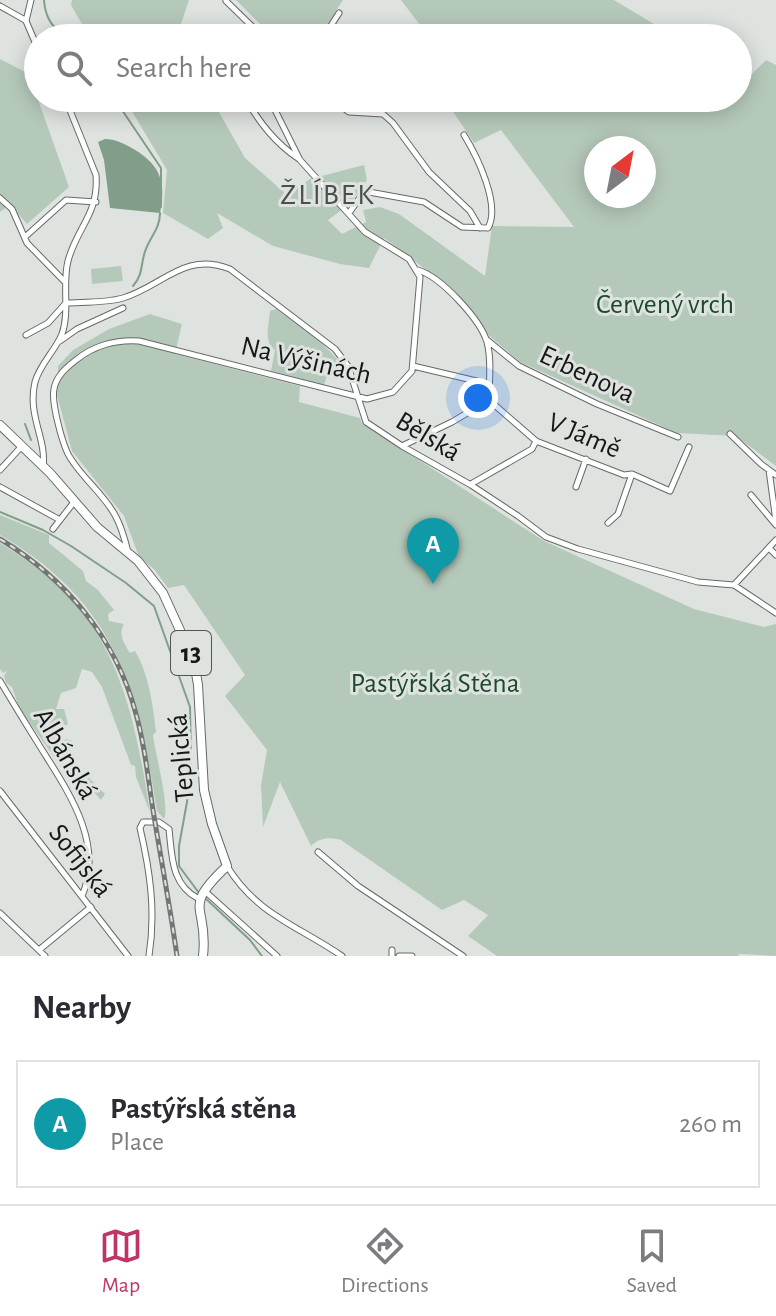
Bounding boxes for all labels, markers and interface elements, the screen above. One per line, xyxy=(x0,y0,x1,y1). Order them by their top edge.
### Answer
search box xyxy=(24,24,752,112)
icon: search xyxy=(52,46,96,90)
text: Search here xyxy=(116,53,252,83)
north arrow xyxy=(584,136,656,208)
district label: ŽLÍBEK xyxy=(280,178,376,210)
park label: Červený vrch xyxy=(596,289,734,319)
street label: Na Výšinách xyxy=(238,332,374,390)
street label: Erbenova xyxy=(535,341,639,409)
your location xyxy=(458,378,498,418)
street label: Bělská xyxy=(391,407,465,467)
street label: V Jámě xyxy=(543,408,625,464)
pin: A xyxy=(407,518,459,584)
road number: 13 xyxy=(171,631,211,675)
park label: Pastýřská Stěna xyxy=(350,670,520,698)
street label: Albánská xyxy=(28,704,102,804)
street label: Teplická xyxy=(164,713,200,803)
street label: Sofijská xyxy=(43,819,117,903)
text: Nearby xyxy=(32,991,131,1025)
text: Pastýřská stěna xyxy=(110,1094,297,1124)
text: A xyxy=(52,1111,68,1137)
text: 260 m xyxy=(679,1111,742,1137)
text: Place xyxy=(110,1129,164,1155)
tab: Map xyxy=(99,1224,143,1298)
tab: Directions xyxy=(341,1224,429,1298)
tab: Saved xyxy=(627,1224,677,1298)

